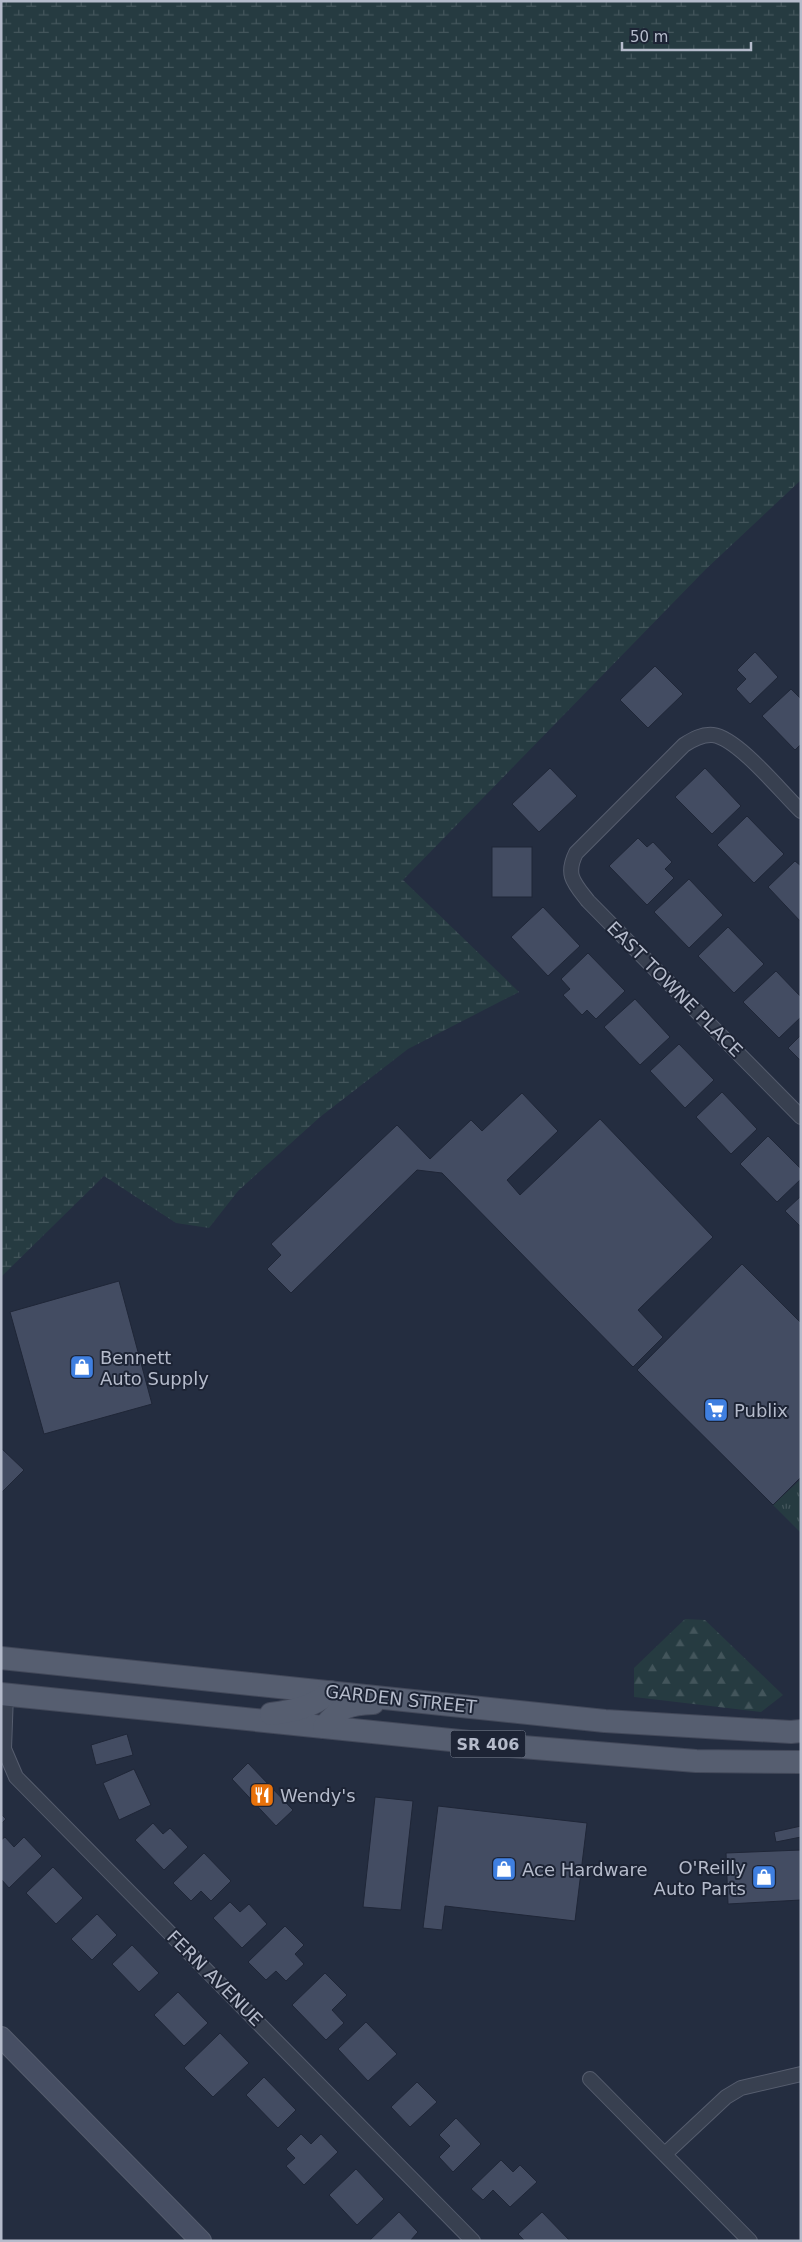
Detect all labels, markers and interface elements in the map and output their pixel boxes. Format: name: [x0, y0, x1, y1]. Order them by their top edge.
scale bar: [622, 20, 751, 52]
text: 50 m: [630, 28, 668, 46]
street label: EAST TOWNE PLACE: [603, 917, 747, 1061]
place label: Bennett Auto Supply: [100, 1347, 209, 1389]
shop icon: Bennett Auto Supply: [69, 1354, 95, 1380]
supermarket icon: Publix: [703, 1397, 729, 1423]
place label: Publix: [734, 1400, 788, 1421]
street label: GARDEN STREET: [324, 1681, 479, 1717]
road number: SR 406: [450, 1730, 526, 1758]
restaurant icon: Wendy's: [249, 1782, 275, 1808]
place label: Wendy's: [280, 1785, 356, 1806]
shop icon: Ace Hardware: [491, 1856, 517, 1882]
place label: O'Reilly Auto Parts: [654, 1857, 746, 1899]
place label: Ace Hardware: [522, 1859, 648, 1880]
shop icon: O'Reilly Auto Parts: [751, 1864, 777, 1890]
street label: FERN AVENUE: [163, 1926, 267, 2030]

